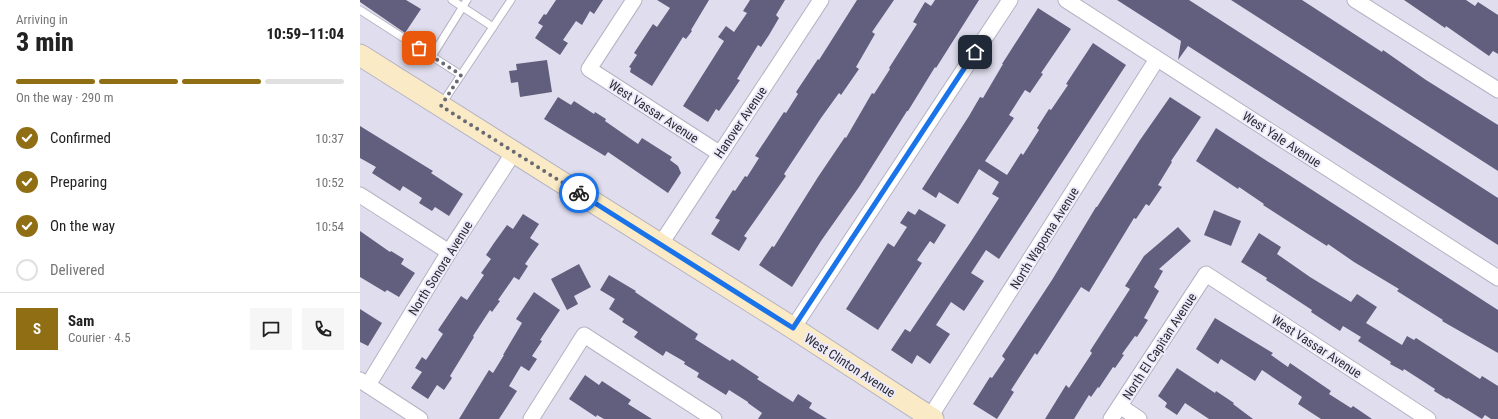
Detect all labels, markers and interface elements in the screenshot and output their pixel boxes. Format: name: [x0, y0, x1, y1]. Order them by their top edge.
text: Arriving in: [16, 12, 68, 27]
text: 10:59–11:04: [266, 25, 344, 43]
text: 3 min: [16, 27, 74, 57]
pin: [402, 31, 436, 65]
pin: [958, 35, 992, 69]
icon: bag: [408, 37, 430, 59]
icon: home: [964, 41, 986, 63]
street label: West Vassar Avenue: [606, 77, 702, 146]
street label: Hanover Avenue: [711, 84, 770, 161]
text: On the way · 290 m: [16, 90, 113, 105]
street label: West Yale Avenue: [1240, 108, 1324, 170]
icon: check: [16, 127, 38, 149]
text: Confirmed: [50, 129, 111, 147]
text: 10:37: [315, 131, 344, 146]
icon: check: [16, 171, 38, 193]
text: Preparing: [50, 173, 107, 191]
courier: [559, 173, 599, 213]
text: 10:52: [315, 175, 344, 190]
icon: bike: [568, 182, 590, 204]
street label: North Wapoma Avenue: [1007, 185, 1082, 292]
icon: check: [16, 215, 38, 237]
text: On the way: [50, 217, 115, 235]
street label: North Sonora Avenue: [405, 218, 476, 318]
text: 10:54: [315, 219, 344, 234]
text: Delivered: [50, 261, 105, 279]
street label: North El Capitan Avenue: [1119, 290, 1200, 402]
button: chat: [250, 308, 292, 350]
button: phone: [302, 308, 344, 350]
text: Sam: [68, 312, 94, 330]
street label: West Vassar Avenue: [1269, 312, 1365, 381]
text: S: [33, 320, 41, 338]
text: Courier · 4.5: [68, 330, 131, 345]
street label: West Clinton Avenue: [802, 330, 898, 400]

